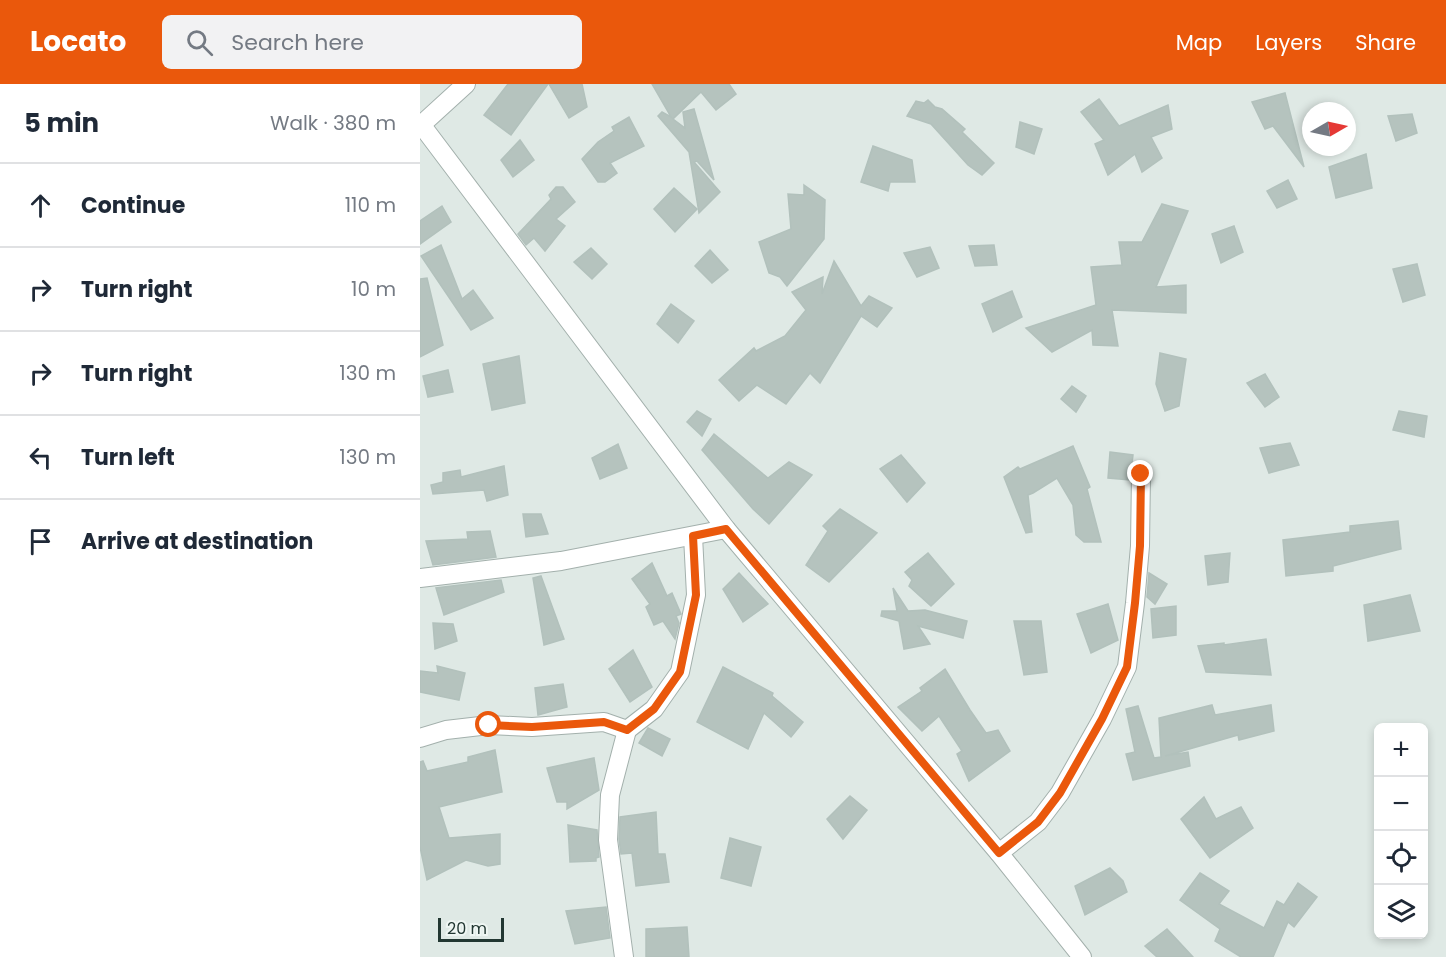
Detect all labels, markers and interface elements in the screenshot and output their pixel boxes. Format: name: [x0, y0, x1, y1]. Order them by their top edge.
search box: [162, 15, 582, 69]
text: Locato: [30, 22, 126, 61]
icon: search: [183, 26, 216, 59]
text: Search here: [231, 27, 364, 58]
text: Map: [1176, 28, 1222, 57]
text: Layers: [1255, 28, 1322, 57]
text: Share: [1355, 28, 1416, 57]
north arrow: [1302, 102, 1356, 156]
text: 5 min: [24, 105, 99, 141]
text: Walk · 380 m: [270, 109, 396, 137]
icon: ahead: [24, 189, 57, 222]
text: Continue: [81, 190, 185, 221]
text: 110 m: [345, 191, 396, 219]
icon: right: [24, 273, 57, 306]
text: Turn right: [81, 274, 192, 305]
text: 10 m: [351, 275, 396, 303]
icon: right: [24, 357, 57, 390]
text: Turn right: [81, 358, 192, 389]
text: 130 m: [339, 359, 396, 387]
icon: left: [24, 441, 57, 474]
text: Turn left: [81, 442, 175, 473]
text: 130 m: [339, 443, 396, 471]
route end: [1127, 460, 1153, 486]
icon: arrive: [24, 525, 57, 558]
text: Arrive at destination: [81, 526, 313, 557]
route start: [475, 711, 501, 737]
map controls: [1374, 723, 1428, 939]
button: +: [1374, 723, 1428, 777]
button: −: [1374, 777, 1428, 831]
button: locate: [1374, 831, 1428, 885]
button: layers: [1374, 885, 1428, 939]
scale bar: [438, 915, 504, 942]
text: 20 m: [447, 917, 487, 940]

